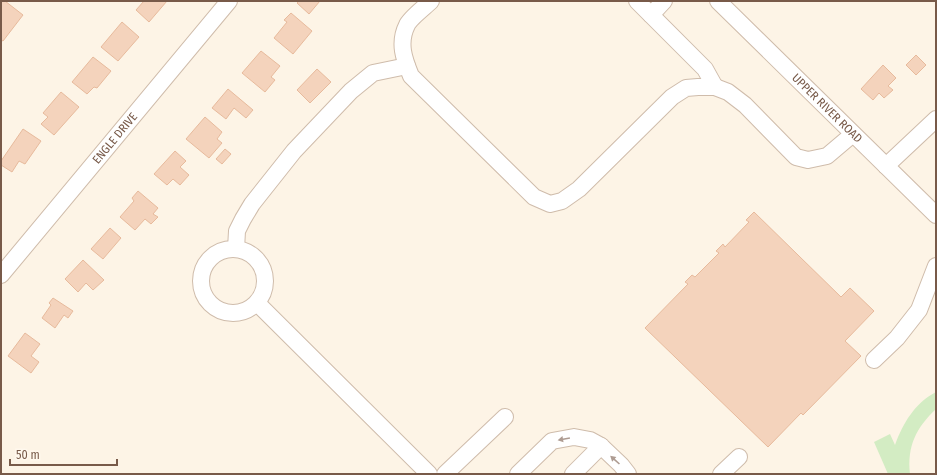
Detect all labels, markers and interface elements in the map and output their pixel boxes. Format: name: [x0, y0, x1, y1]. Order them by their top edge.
street label: UPPER RIVER ROAD: [789, 71, 865, 146]
street label: ENGLE DRIVE: [90, 110, 140, 167]
one-way arrow: [558, 436, 570, 442]
scale bar: [10, 441, 117, 467]
text: 50 m: [16, 448, 40, 462]
one-way arrow: [610, 455, 620, 464]

